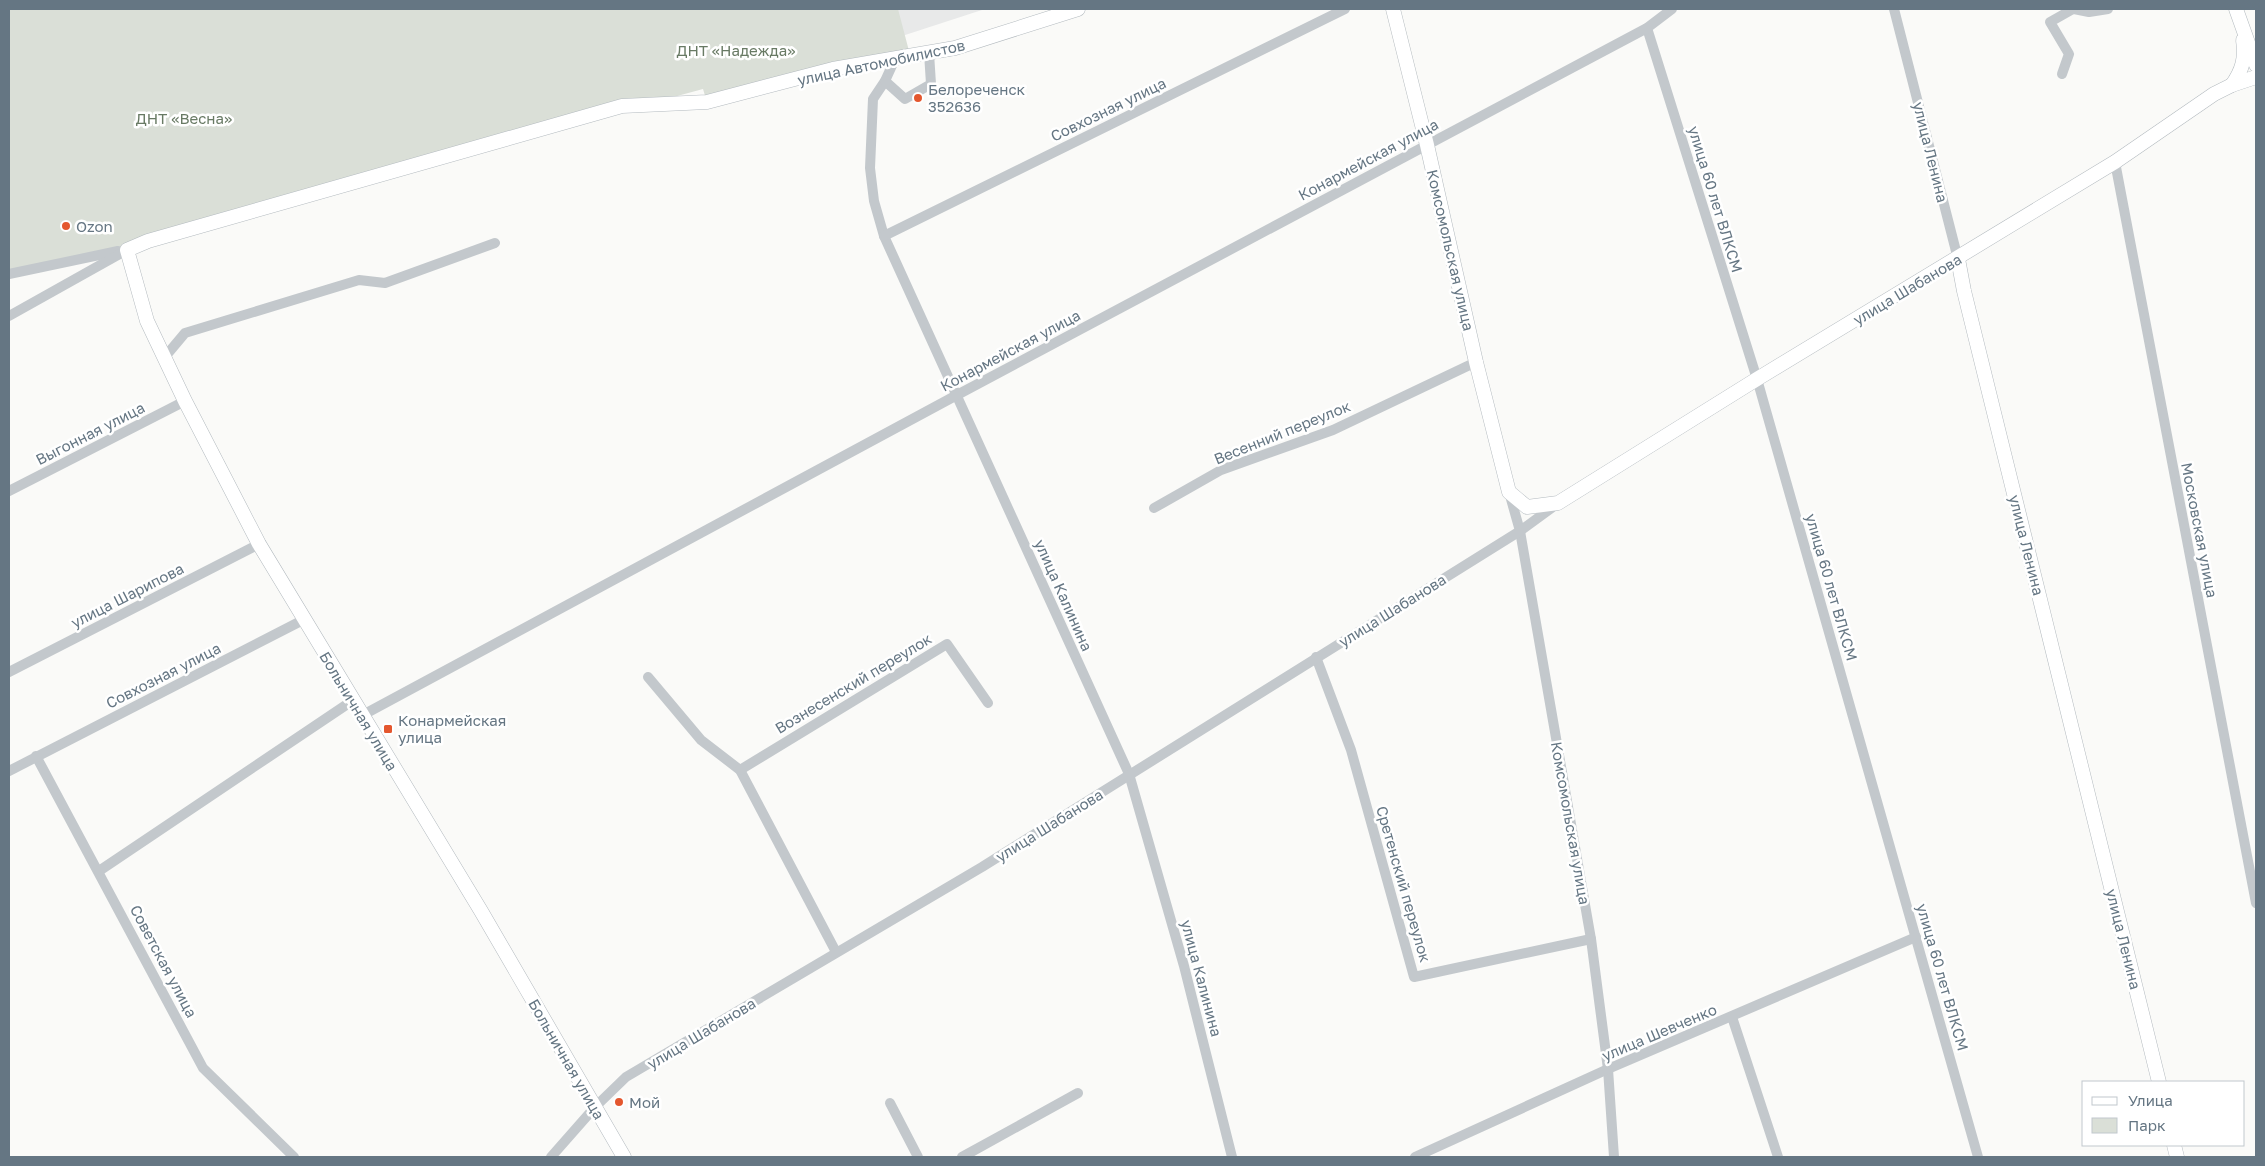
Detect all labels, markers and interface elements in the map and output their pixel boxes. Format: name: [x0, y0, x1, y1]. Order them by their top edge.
street label: улица Автомобилистов: [796, 35, 966, 89]
park label: ДНТ «Надежда»: [676, 41, 796, 59]
street label: Совхозная улица: [1047, 73, 1169, 145]
place label: Белореченск 352636: [928, 80, 1026, 115]
marker: Белореченск 352636: [912, 92, 924, 104]
street label: улица Ленина: [1910, 100, 1952, 204]
park label: ДНТ «Весна»: [136, 109, 232, 127]
street label: Конармейская улица: [1295, 114, 1441, 204]
street label: улица 60 лет ВЛКСМ: [1685, 124, 1747, 274]
street label: Комсомольская улица: [1424, 168, 1478, 332]
place label: Ozon: [76, 217, 113, 235]
marker: Ozon: [60, 220, 72, 232]
street label: улица Шабанова: [1850, 250, 1964, 328]
street label: Конармейская улица: [937, 305, 1083, 395]
street label: Весенний переулок: [1211, 396, 1353, 468]
street label: Выгонная улица: [33, 398, 147, 468]
street label: Московская улица: [2178, 461, 2222, 599]
street label: улица Ленина: [2006, 493, 2048, 597]
street label: улица 60 лет ВЛКСМ: [1802, 511, 1862, 663]
street label: улица Калинина: [1031, 536, 1097, 654]
street label: улица Шарипова: [68, 559, 186, 631]
street label: улица Шабанова: [1335, 570, 1449, 650]
street label: Вознесенский переулок: [771, 629, 935, 737]
street label: Совхозная улица: [103, 638, 223, 712]
street label: Больничная улица: [316, 648, 402, 774]
place label: Конармейская улица: [398, 711, 506, 746]
marker: Конармейская улица: [382, 723, 394, 735]
street label: Комсомольская улица: [1548, 740, 1594, 906]
street label: улица Шабанова: [992, 785, 1106, 865]
street label: Сретенский переулок: [1373, 804, 1435, 965]
street label: улица Ленина: [2103, 887, 2145, 991]
street label: улица 60 лет ВЛКСМ: [1913, 901, 1973, 1053]
street label: Советская улица: [127, 902, 201, 1020]
street label: улица Калинина: [1178, 918, 1226, 1038]
street label: улица Шабанова: [644, 994, 758, 1072]
street label: Больничная улица: [525, 996, 609, 1122]
street label: улица Шевченко: [1599, 1000, 1719, 1064]
legend: [2082, 1081, 2245, 1146]
text: Улица: [2128, 1091, 2173, 1109]
place label: Мой: [629, 1093, 660, 1111]
marker: Мой: [613, 1096, 625, 1108]
text: Парк: [2128, 1116, 2166, 1134]

